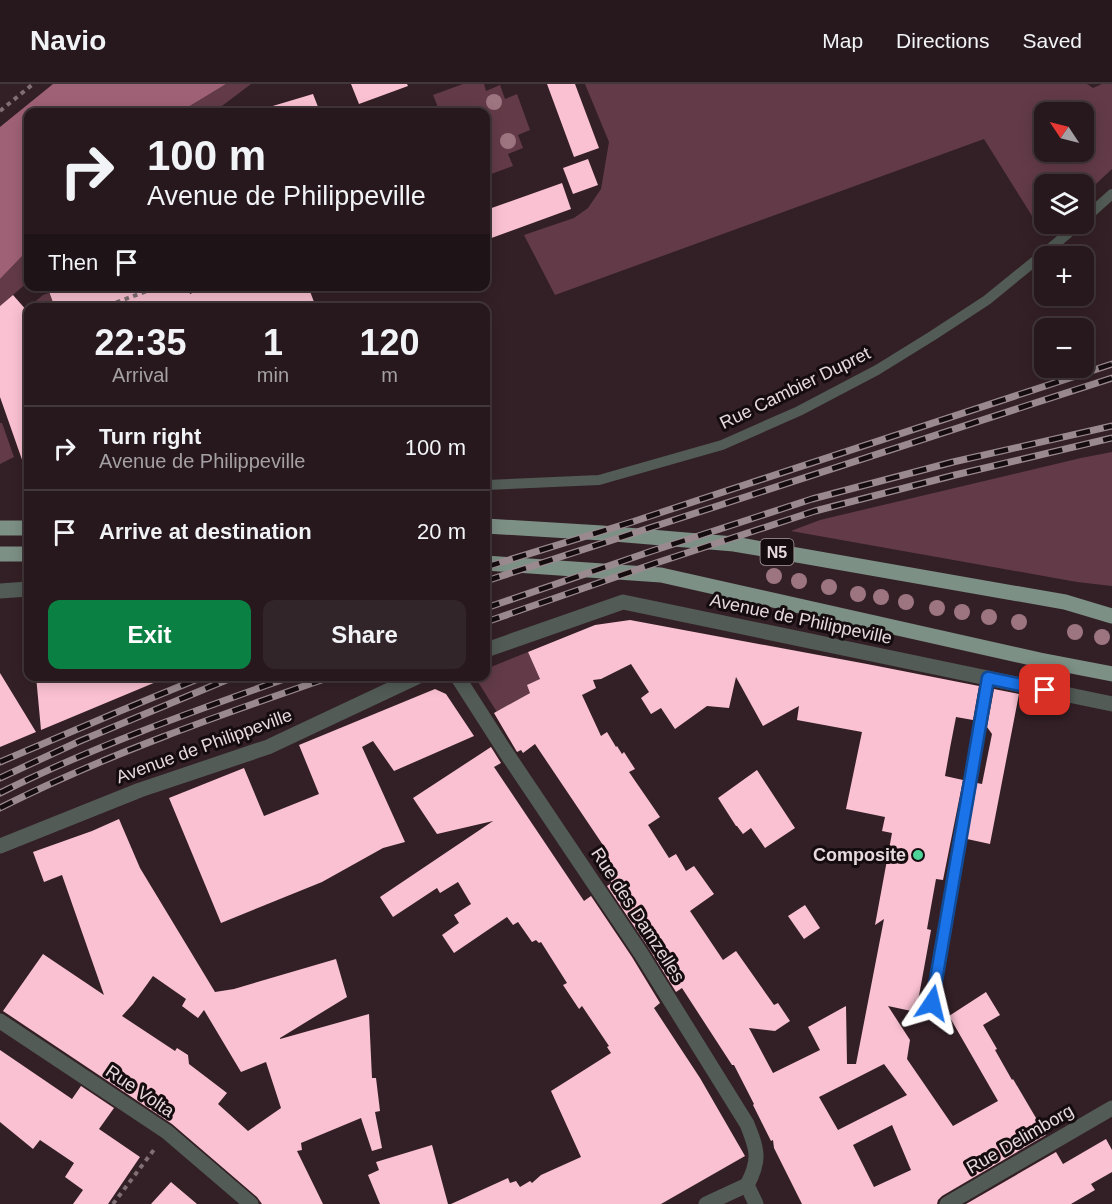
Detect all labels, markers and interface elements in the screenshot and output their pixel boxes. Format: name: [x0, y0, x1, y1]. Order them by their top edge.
text: Navio: [30, 25, 106, 56]
text: Map: [822, 29, 863, 52]
text: Directions: [896, 29, 989, 52]
text: Saved: [1022, 29, 1082, 52]
north arrow: [1034, 102, 1094, 162]
map controls: [1034, 102, 1094, 378]
icon: right: [48, 132, 126, 210]
text: 100 m: [147, 132, 266, 179]
button: layers: [1034, 174, 1094, 234]
text: Avenue de Philippeville: [147, 181, 426, 211]
icon: arrive: [110, 246, 143, 279]
button: +: [1034, 246, 1094, 306]
text: Then: [48, 250, 98, 275]
button: −: [1034, 318, 1094, 378]
text: 22:35: [94, 322, 186, 363]
text: 1: [263, 322, 283, 363]
text: 120: [359, 322, 420, 363]
street label: Rue Cambier Dupret: [716, 343, 874, 433]
text: Arrival: [112, 364, 169, 386]
text: min: [257, 364, 289, 386]
text: m: [381, 364, 398, 386]
text: Turn right: [99, 424, 201, 449]
icon: right: [48, 432, 81, 465]
text: 100 m: [405, 435, 466, 460]
text: Avenue de Philippeville: [99, 450, 305, 472]
icon: arrive: [48, 516, 81, 549]
text: Arrive at destination: [99, 519, 312, 544]
text: 20 m: [417, 519, 466, 544]
road number: N5: [760, 539, 794, 565]
street label: Avenue de Philippeville: [708, 590, 894, 648]
button: Exit: [48, 600, 251, 669]
button: Share: [263, 600, 466, 669]
pin: [1019, 664, 1070, 715]
icon: arrive: [1028, 673, 1061, 706]
street label: Avenue de Philippeville: [113, 705, 295, 787]
street label: Rue des Damzelles: [587, 844, 689, 986]
place label: Composite: [813, 845, 906, 865]
marker: Composite: [911, 848, 925, 862]
position arrow: [900, 971, 964, 1035]
street label: Rue Volta: [102, 1061, 179, 1122]
street label: Rue Delimborg: [963, 1100, 1077, 1178]

